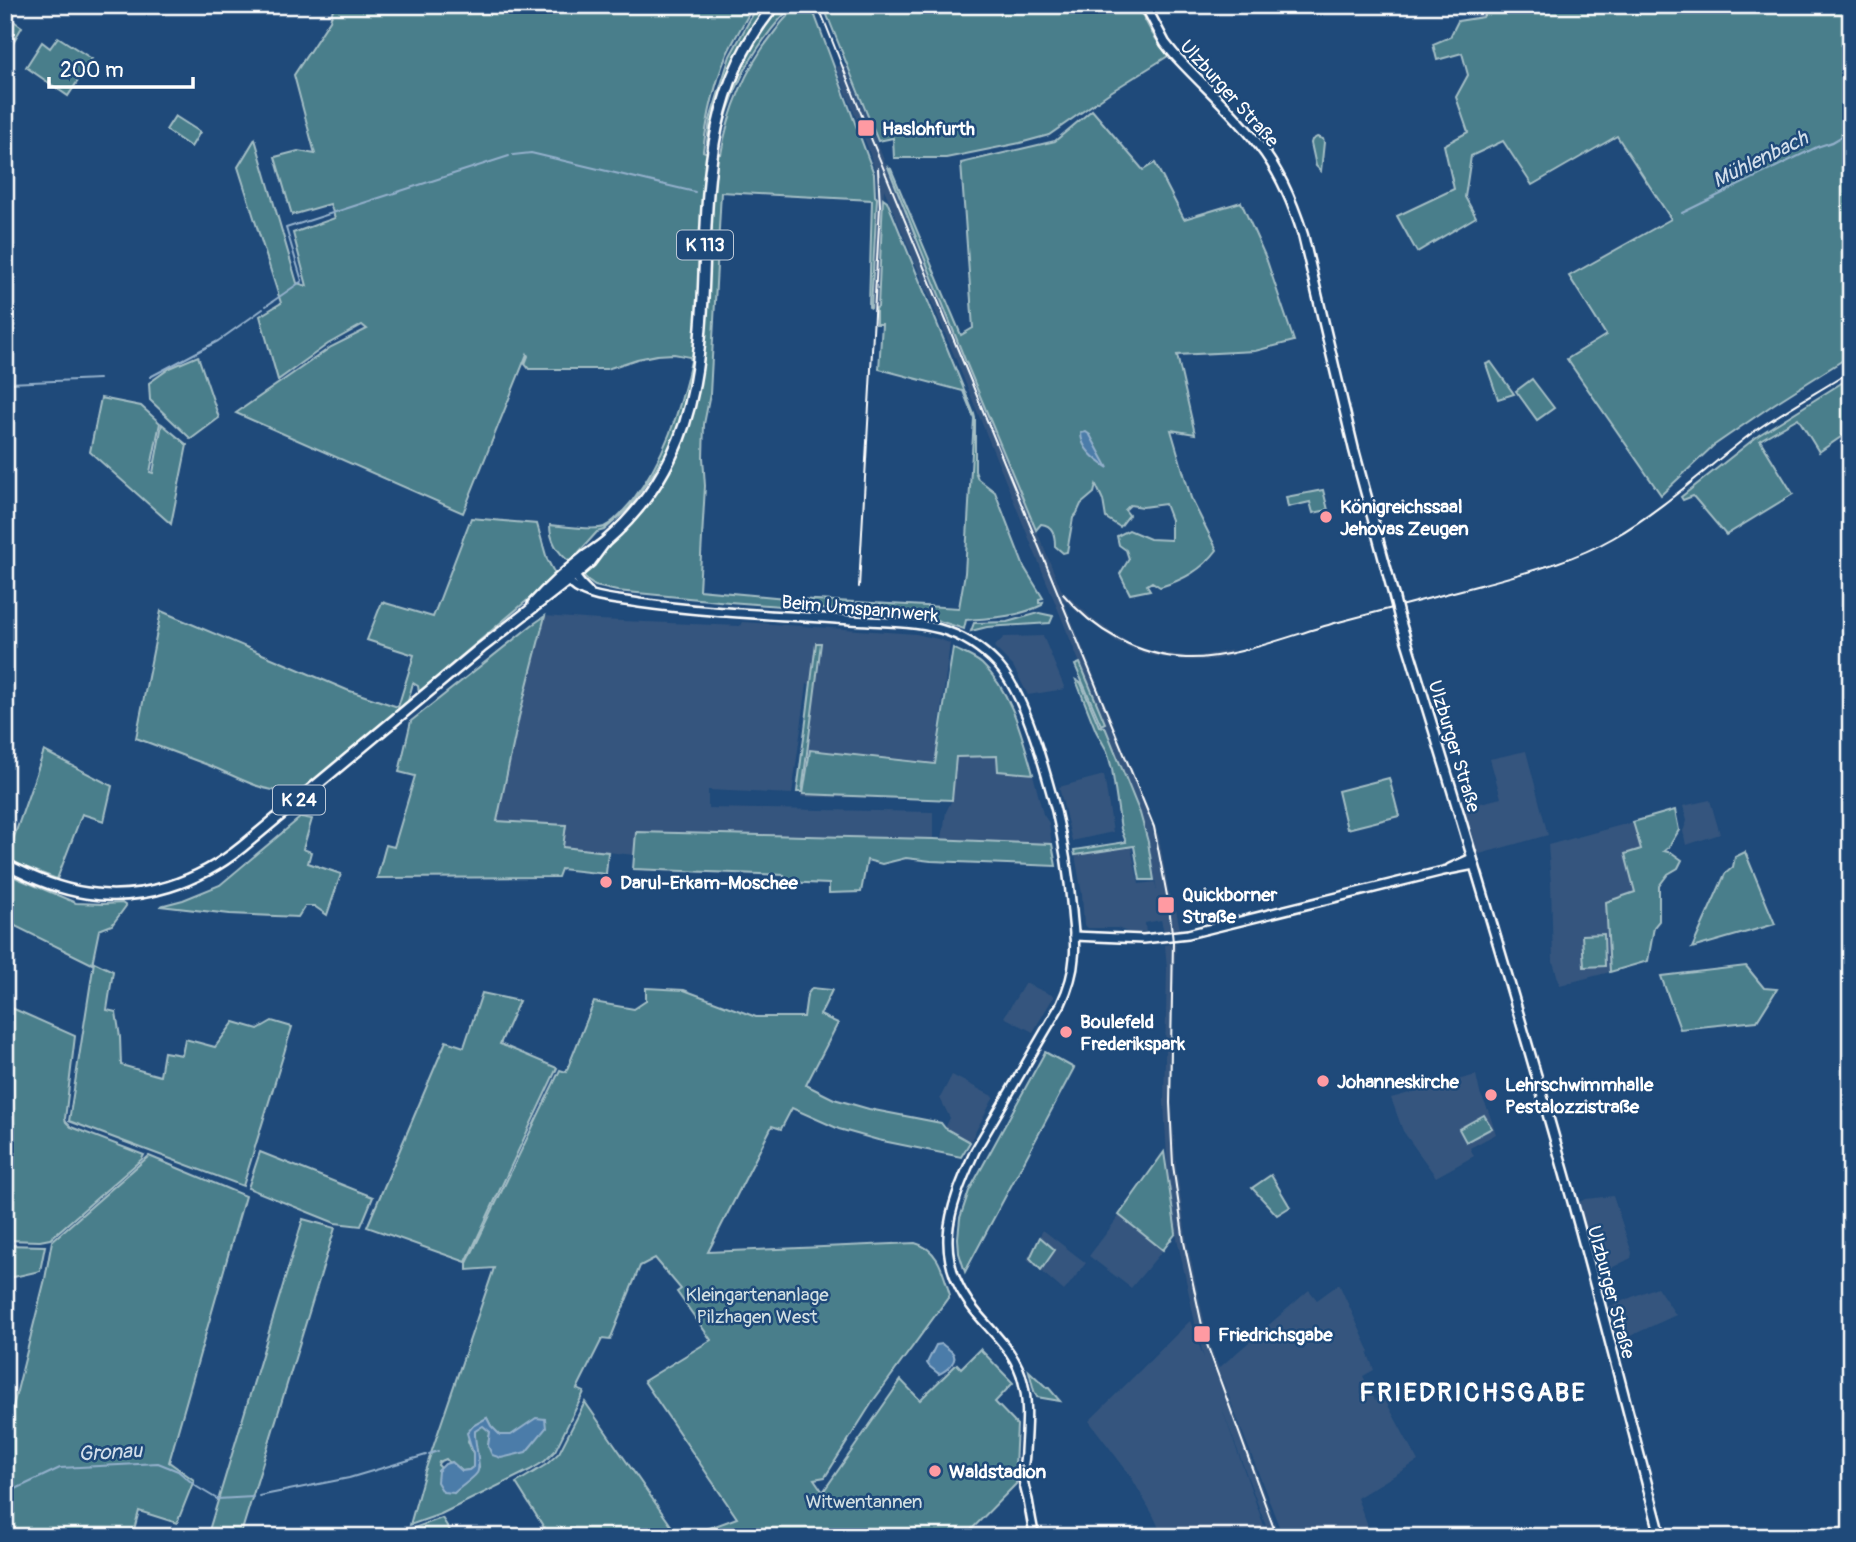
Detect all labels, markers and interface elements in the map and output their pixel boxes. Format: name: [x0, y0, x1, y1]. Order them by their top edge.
street label: Ulzburger Straße: [1175, 35, 1284, 153]
scale bar: [49, 46, 192, 90]
text: 200 m: [60, 57, 124, 84]
place label: Haslohfurth: [882, 117, 975, 141]
marker: Haslohfurth: [856, 118, 876, 138]
water label: Mühlenbach: [1708, 124, 1814, 194]
road number: K 113: [677, 230, 733, 260]
place label: Königreichssaal Jehovas Zeugen: [1340, 495, 1469, 541]
marker: Königreichssaal Jehovas Zeugen: [1318, 509, 1334, 525]
street label: Beim Umspannwerk: [780, 590, 939, 628]
street label: Ulzburger Straße: [1423, 677, 1486, 816]
road number: K 24: [273, 786, 325, 814]
place label: Darul-Erkam-Moschee: [620, 871, 798, 895]
marker: Darul-Erkam-Moschee: [598, 874, 614, 890]
place label: Quickborner Straße: [1182, 883, 1278, 929]
marker: Quickborner Straße: [1156, 895, 1176, 915]
place label: Boulefeld Frederikspark: [1080, 1010, 1186, 1056]
marker: Boulefeld Frederikspark: [1058, 1024, 1074, 1040]
place label: Johanneskirche: [1337, 1070, 1459, 1094]
marker: Johanneskirche: [1315, 1073, 1331, 1089]
place label: Lehrschwimmhalle Pestalozzistraße: [1505, 1073, 1654, 1119]
marker: Lehrschwimmhalle Pestalozzistraße: [1483, 1087, 1499, 1103]
street label: Ulzburger Straße: [1582, 1223, 1640, 1362]
park label: Kleingartenanlage Pilzhagen West: [685, 1283, 829, 1329]
place label: Friedrichsgabe: [1218, 1323, 1333, 1347]
marker: Friedrichsgabe: [1192, 1324, 1212, 1344]
district label: FRIEDRICHSGABE: [1359, 1377, 1587, 1409]
water label: Gronau: [77, 1437, 144, 1468]
place label: Waldstadion: [949, 1460, 1047, 1484]
marker: Waldstadion: [927, 1463, 943, 1479]
park label: Witwentannen: [806, 1490, 922, 1514]

